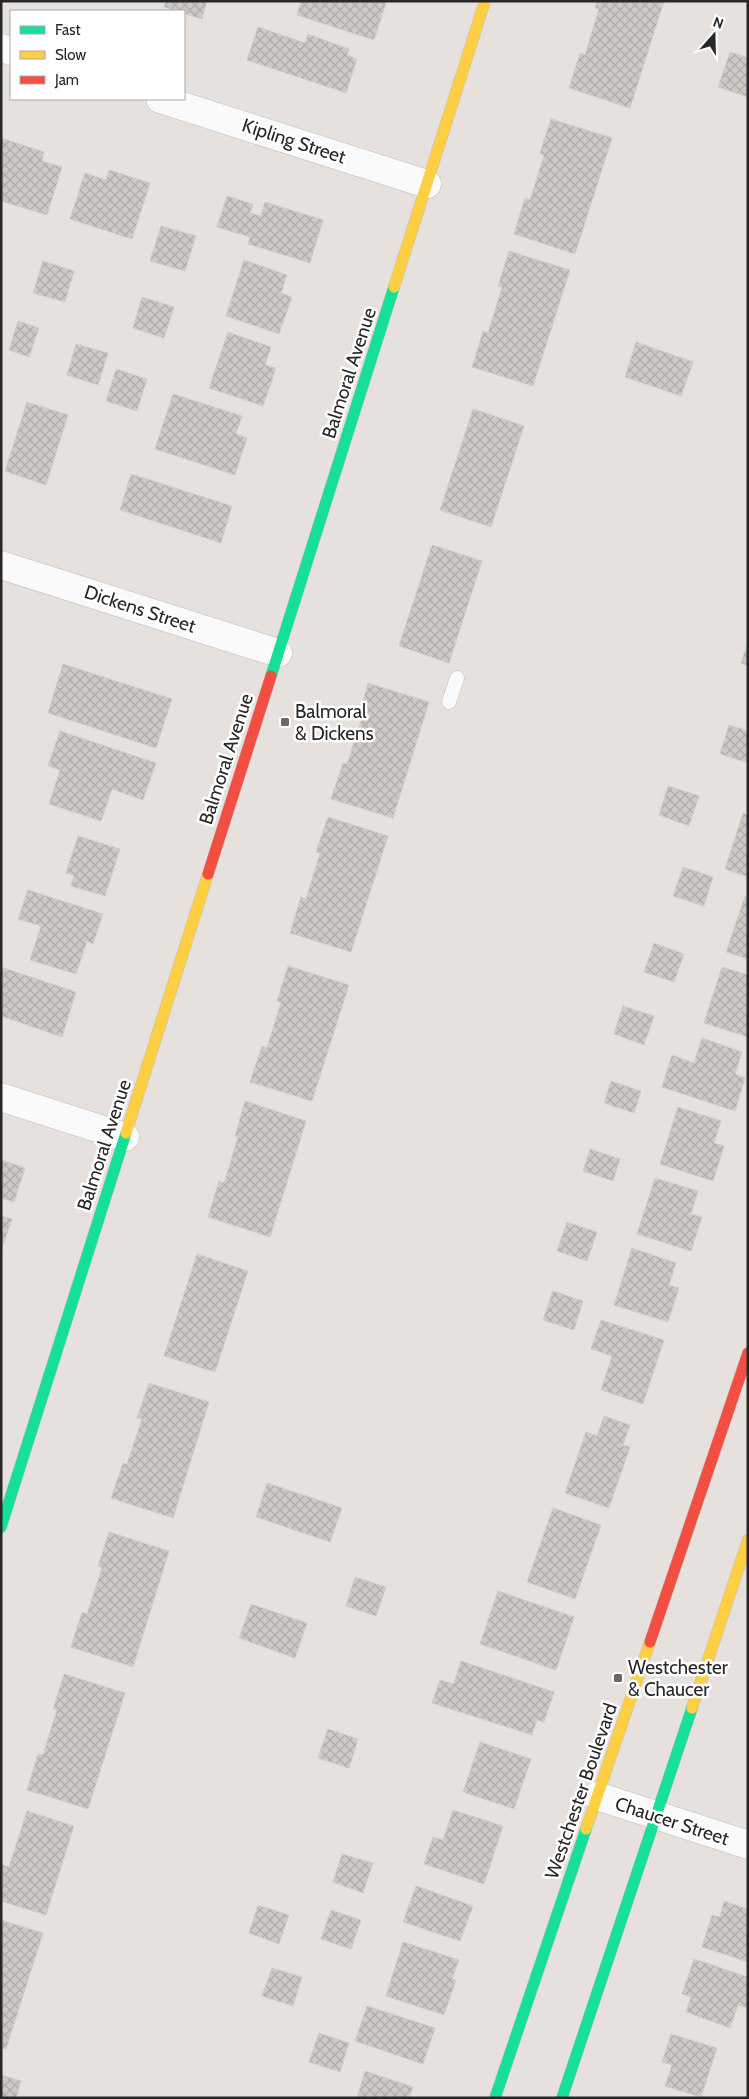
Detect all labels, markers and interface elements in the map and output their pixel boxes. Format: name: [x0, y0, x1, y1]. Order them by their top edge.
legend: [10, 10, 185, 100]
north arrow: [689, 10, 739, 60]
text: N: [711, 13, 726, 33]
text: Fast: [55, 21, 80, 39]
text: Slow: [55, 46, 86, 64]
text: Jam: [54, 71, 79, 89]
street label: Kipling Street: [239, 113, 349, 169]
street label: Balmoral Avenue: [317, 304, 381, 441]
street label: Dickens Street: [81, 580, 199, 638]
street label: Balmoral Avenue: [194, 690, 258, 827]
place label: Balmoral & Dickens: [295, 700, 374, 745]
marker: Balmoral & Dickens: [279, 716, 291, 728]
street label: Balmoral Avenue: [72, 1076, 136, 1213]
place label: Westchester & Chaucer: [628, 1656, 728, 1701]
marker: Westchester & Chaucer: [612, 1672, 624, 1684]
street label: Westchester Boulevard: [540, 1700, 622, 1882]
street label: Chaucer Street: [612, 1792, 732, 1850]

